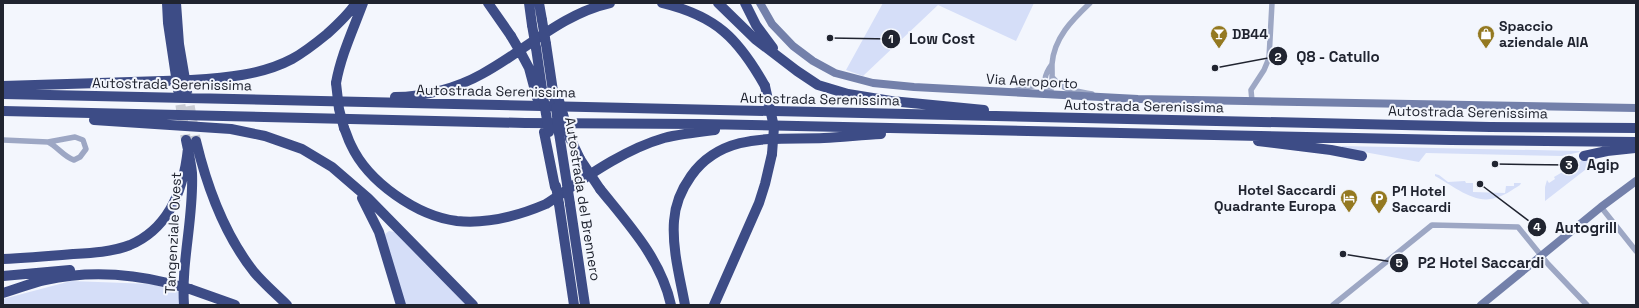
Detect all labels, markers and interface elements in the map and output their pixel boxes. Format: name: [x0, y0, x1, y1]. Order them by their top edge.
place label: Spaccio aziendale AIA: [1499, 17, 1589, 51]
bar icon: DB44: [1209, 24, 1229, 49]
shop icon: Spaccio aziendale AIA: [1476, 24, 1496, 49]
place label: DB44: [1232, 25, 1268, 43]
callout: Low Cost: [881, 26, 984, 53]
text: Low Cost: [909, 29, 975, 48]
text: 1: [888, 31, 894, 47]
callout: Q8 - Catullo: [1268, 43, 1388, 70]
text: Q8 - Catullo: [1296, 47, 1380, 66]
text: 2: [1274, 49, 1282, 65]
street label: Via Aeroporto: [986, 70, 1078, 92]
street label: Autostrada Serenissima: [92, 74, 252, 94]
street label: Autostrada Serenissima: [416, 81, 576, 101]
street label: Autostrada Serenissima: [740, 89, 900, 109]
street label: Autostrada Serenissima: [1064, 96, 1224, 116]
street label: Autostrada Serenissima: [1388, 102, 1548, 122]
street label: Autostrada del Brennero: [561, 116, 605, 282]
callout: Agip: [1559, 151, 1627, 178]
text: Agip: [1587, 155, 1619, 174]
text: 3: [1565, 157, 1573, 173]
street label: Tangenziale Ovest: [161, 172, 185, 294]
place label: Hotel Saccardi Quadrante Europa: [1214, 181, 1336, 215]
place label: P1 Hotel Saccardi: [1392, 182, 1451, 216]
hotel icon: Hotel Saccardi Quadrante Europa: [1339, 188, 1359, 213]
parking icon: P1 Hotel Saccardi: [1369, 189, 1389, 214]
callout: Autogrill: [1527, 214, 1625, 241]
text: Autogrill: [1555, 218, 1617, 237]
text: 4: [1533, 219, 1541, 235]
callout: P2 Hotel Saccardi: [1389, 249, 1552, 276]
text: P2 Hotel Saccardi: [1418, 253, 1544, 272]
text: 5: [1395, 255, 1403, 271]

